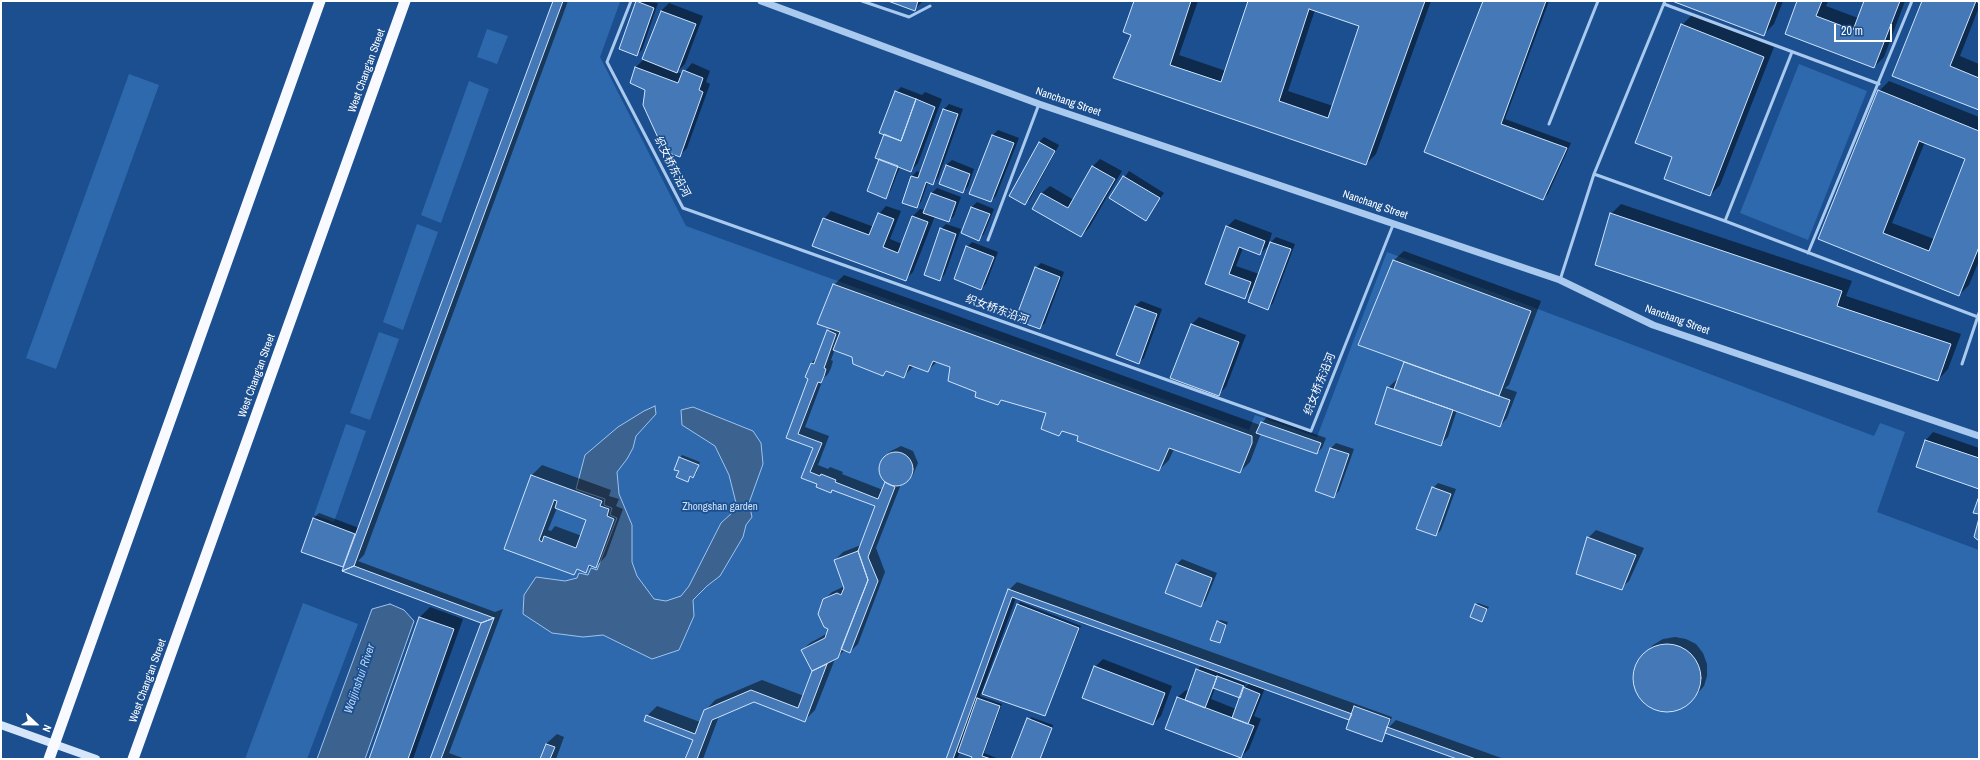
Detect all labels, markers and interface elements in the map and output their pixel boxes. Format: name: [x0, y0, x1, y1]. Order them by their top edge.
scale bar: [1836, 16, 1894, 42]
text: 20 m: [1841, 23, 1863, 39]
street label: West Chang'an Street: [346, 27, 388, 115]
street label: Nanchang Street: [1034, 85, 1102, 119]
street label: 织女桥东沿河: [651, 135, 693, 199]
street label: Nanchang Street: [1341, 188, 1409, 222]
street label: 织女桥东沿河: [964, 293, 1030, 327]
street label: Nanchang Street: [1643, 302, 1711, 338]
street label: West Chang'an Street: [236, 332, 278, 420]
street label: 织女桥东沿河: [1302, 351, 1338, 417]
park label: Zhongshan garden: [682, 500, 758, 514]
street label: West Chang'an Street: [127, 637, 169, 725]
water label: Waijinshui River: [341, 642, 379, 716]
north arrow: [16, 704, 56, 744]
text: N: [39, 723, 55, 734]

